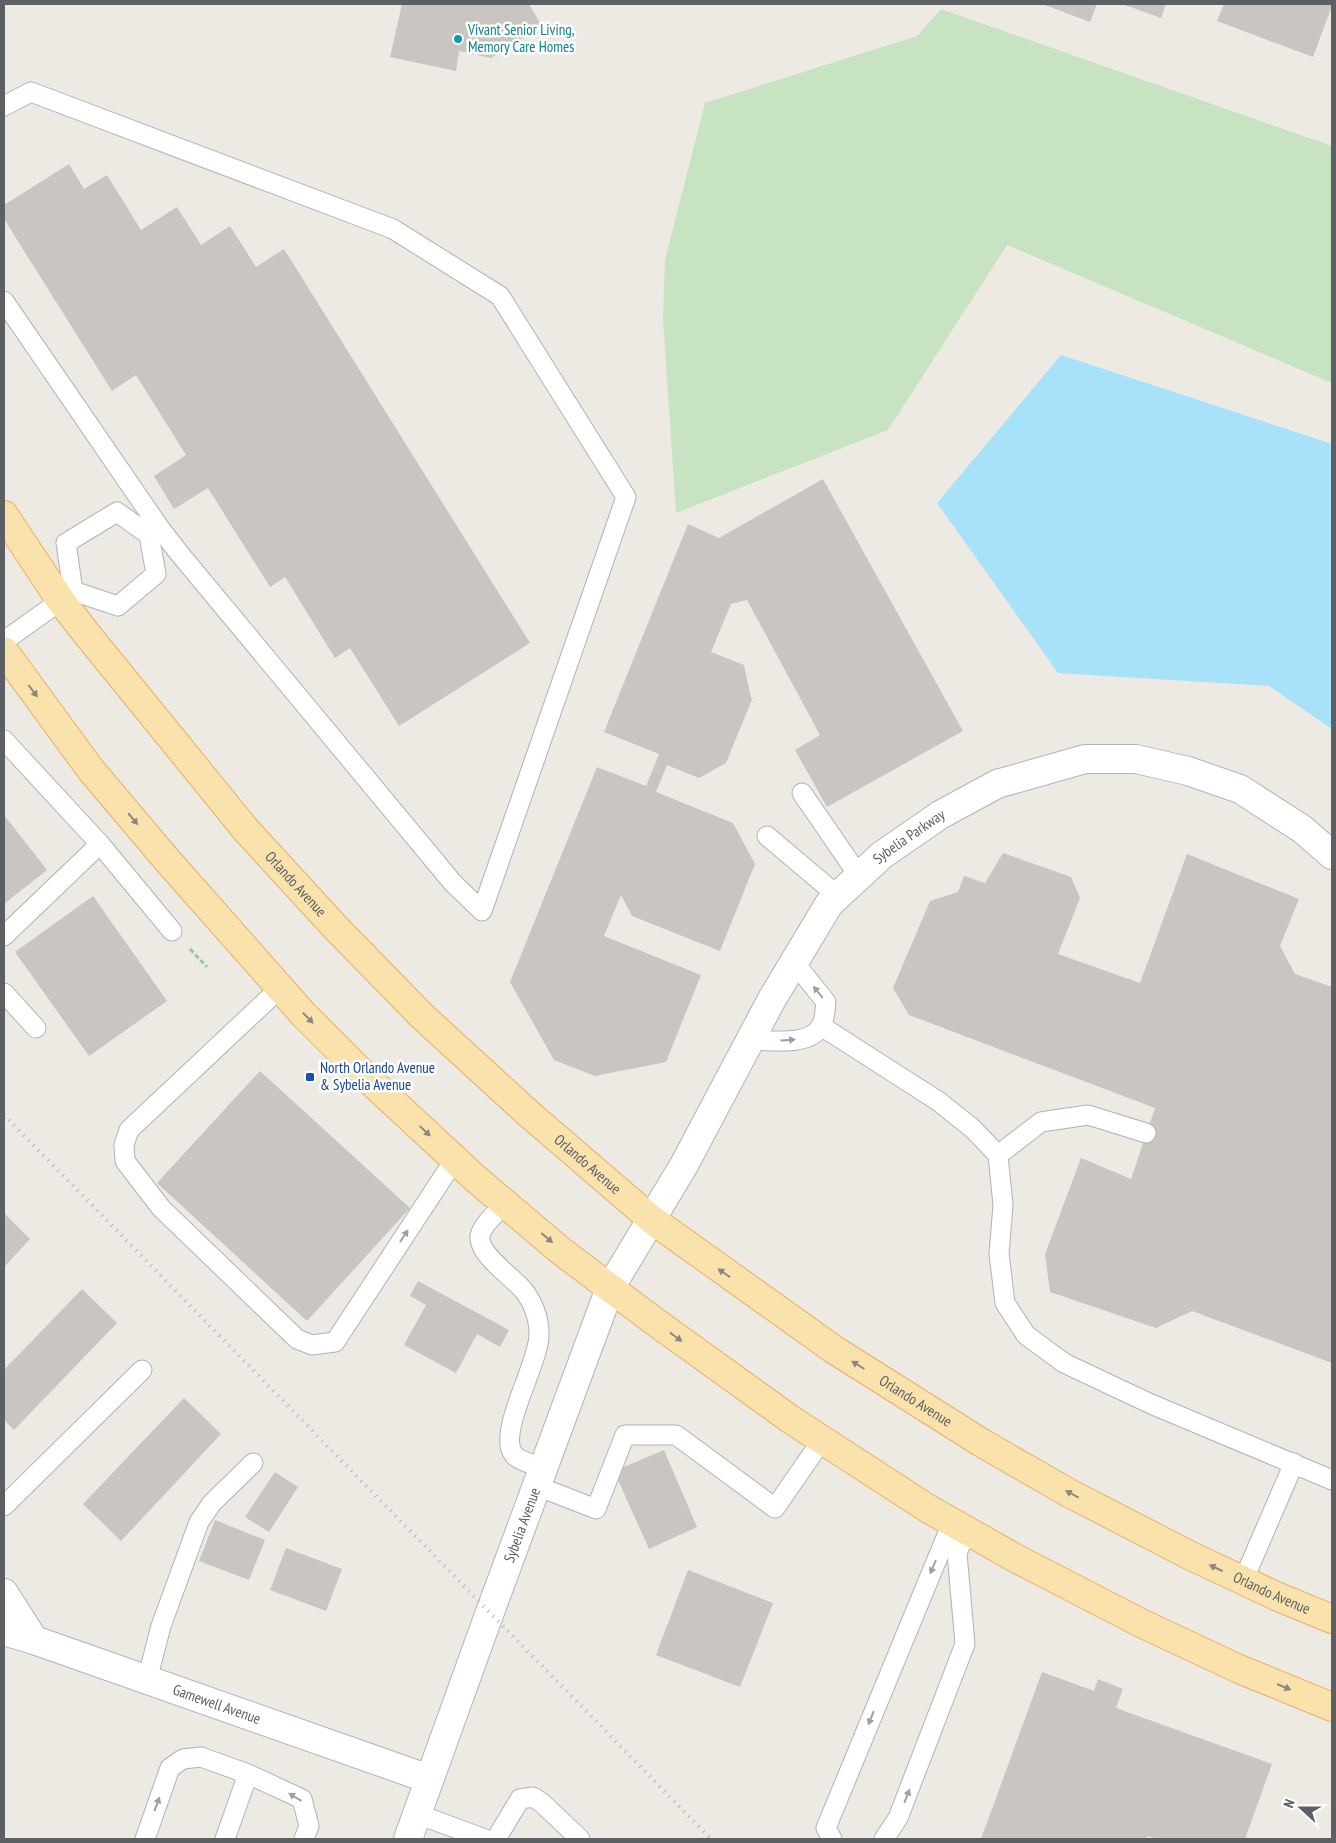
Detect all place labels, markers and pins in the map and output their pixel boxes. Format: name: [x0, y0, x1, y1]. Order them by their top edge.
place label: Vivant Senior Living, Memory Care Homes: [467, 20, 575, 56]
marker: Vivant Senior Living, Memory Care Homes: [452, 33, 464, 45]
place label: North Orlando Avenue & Sybelia Avenue: [320, 1058, 435, 1094]
marker: North Orlando Avenue & Sybelia Avenue: [304, 1071, 316, 1083]

